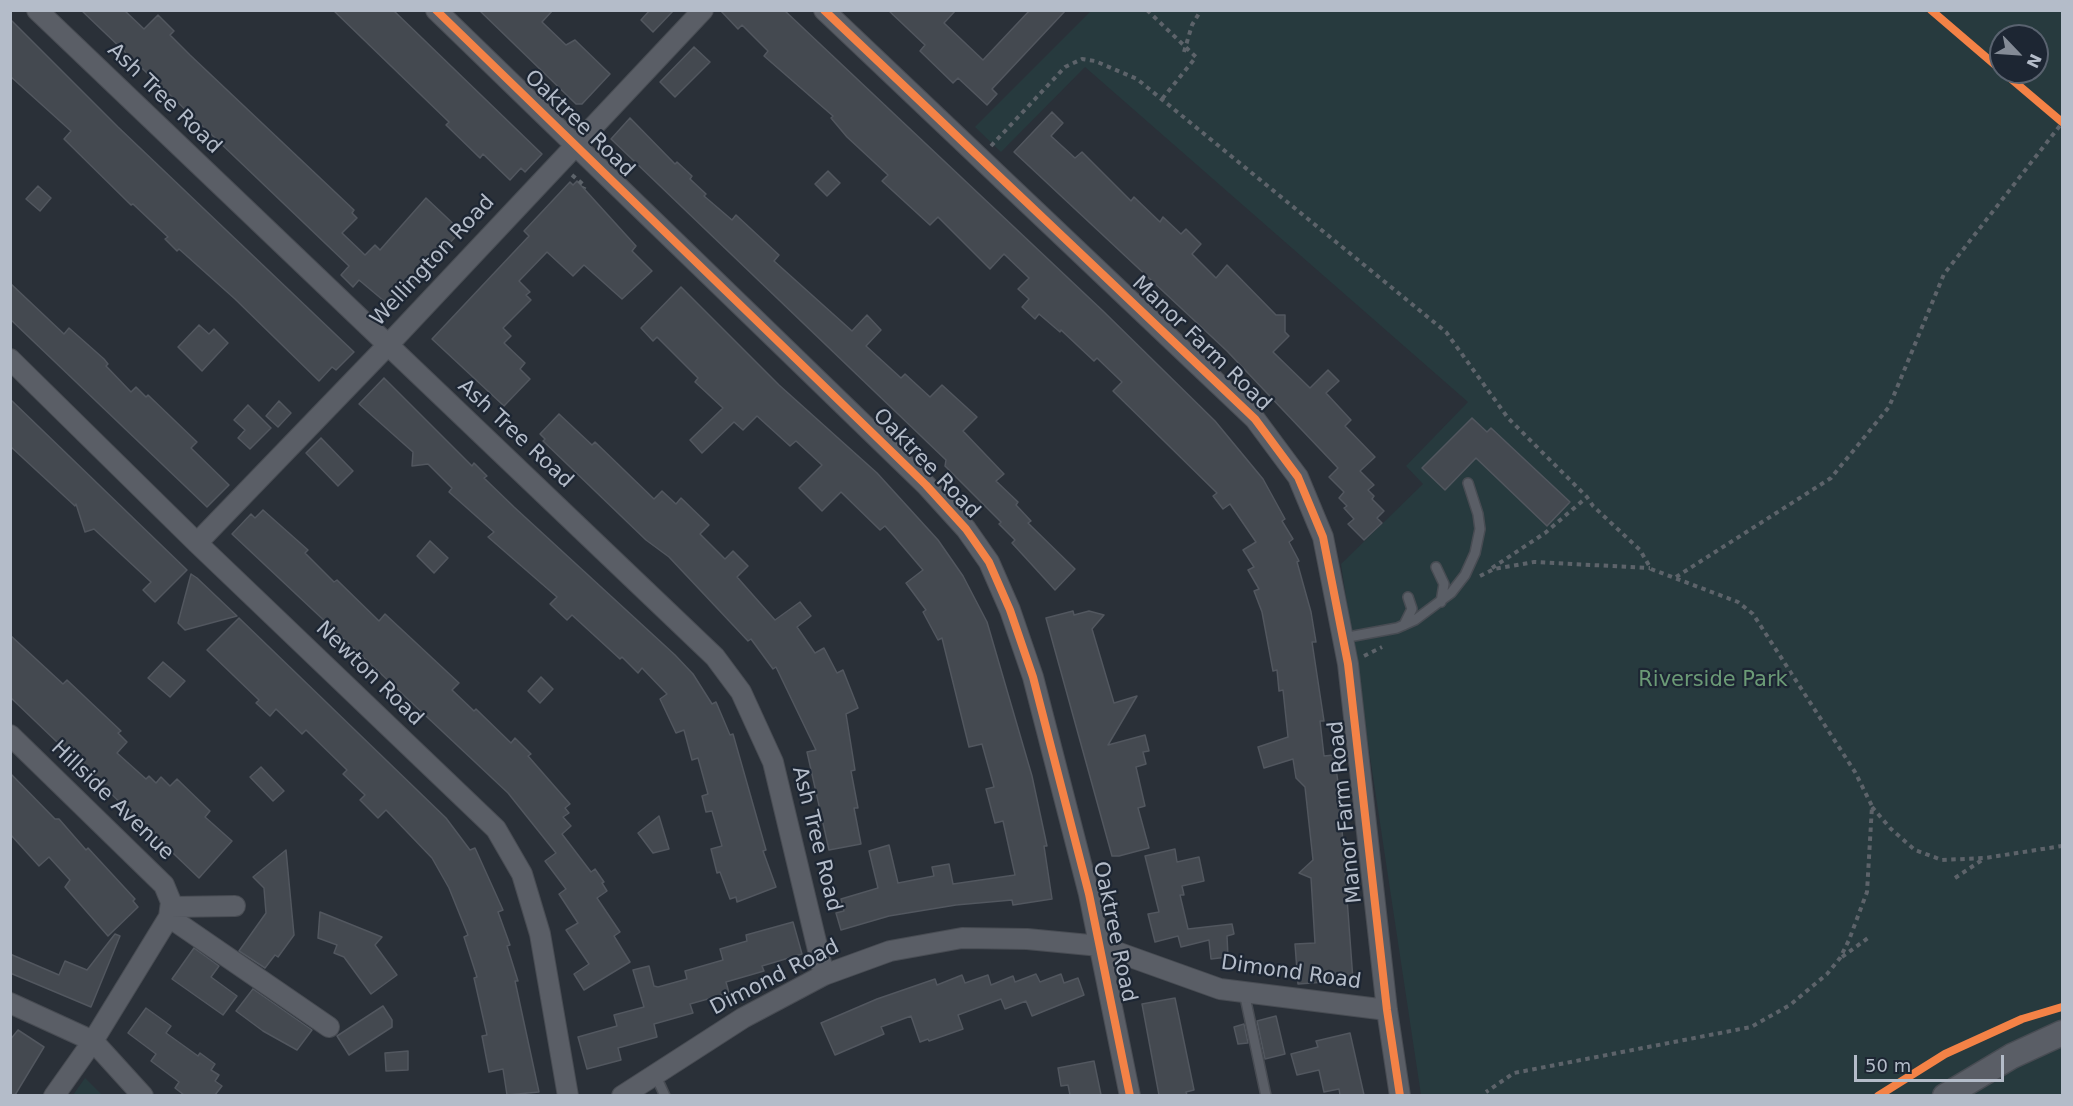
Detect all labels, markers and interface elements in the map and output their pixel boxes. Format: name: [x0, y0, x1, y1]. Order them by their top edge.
north arrow: [1989, 24, 2049, 84]
street label: Ash Tree Road: [102, 38, 226, 160]
text: N: [2023, 51, 2045, 71]
street label: Oaktree Road: [519, 65, 639, 183]
street label: Wellington Road: [366, 190, 500, 332]
street label: Manor Farm Road: [1126, 271, 1276, 417]
street label: Ash Tree Road: [452, 374, 578, 494]
street label: Oaktree Road: [867, 404, 985, 524]
street label: Newton Road: [310, 616, 428, 732]
park label: Riverside Park: [1638, 668, 1788, 694]
street label: Manor Farm Road: [1324, 719, 1368, 905]
street label: Hillside Avenue: [45, 736, 179, 866]
street label: Ash Tree Road: [786, 764, 846, 914]
street label: Oaktree Road: [1087, 859, 1141, 1005]
street label: Dimond Road: [706, 935, 844, 1021]
street label: Dimond Road: [1219, 951, 1363, 995]
scale bar: [1857, 1043, 2007, 1081]
text: 50 m: [1865, 1055, 1911, 1076]

